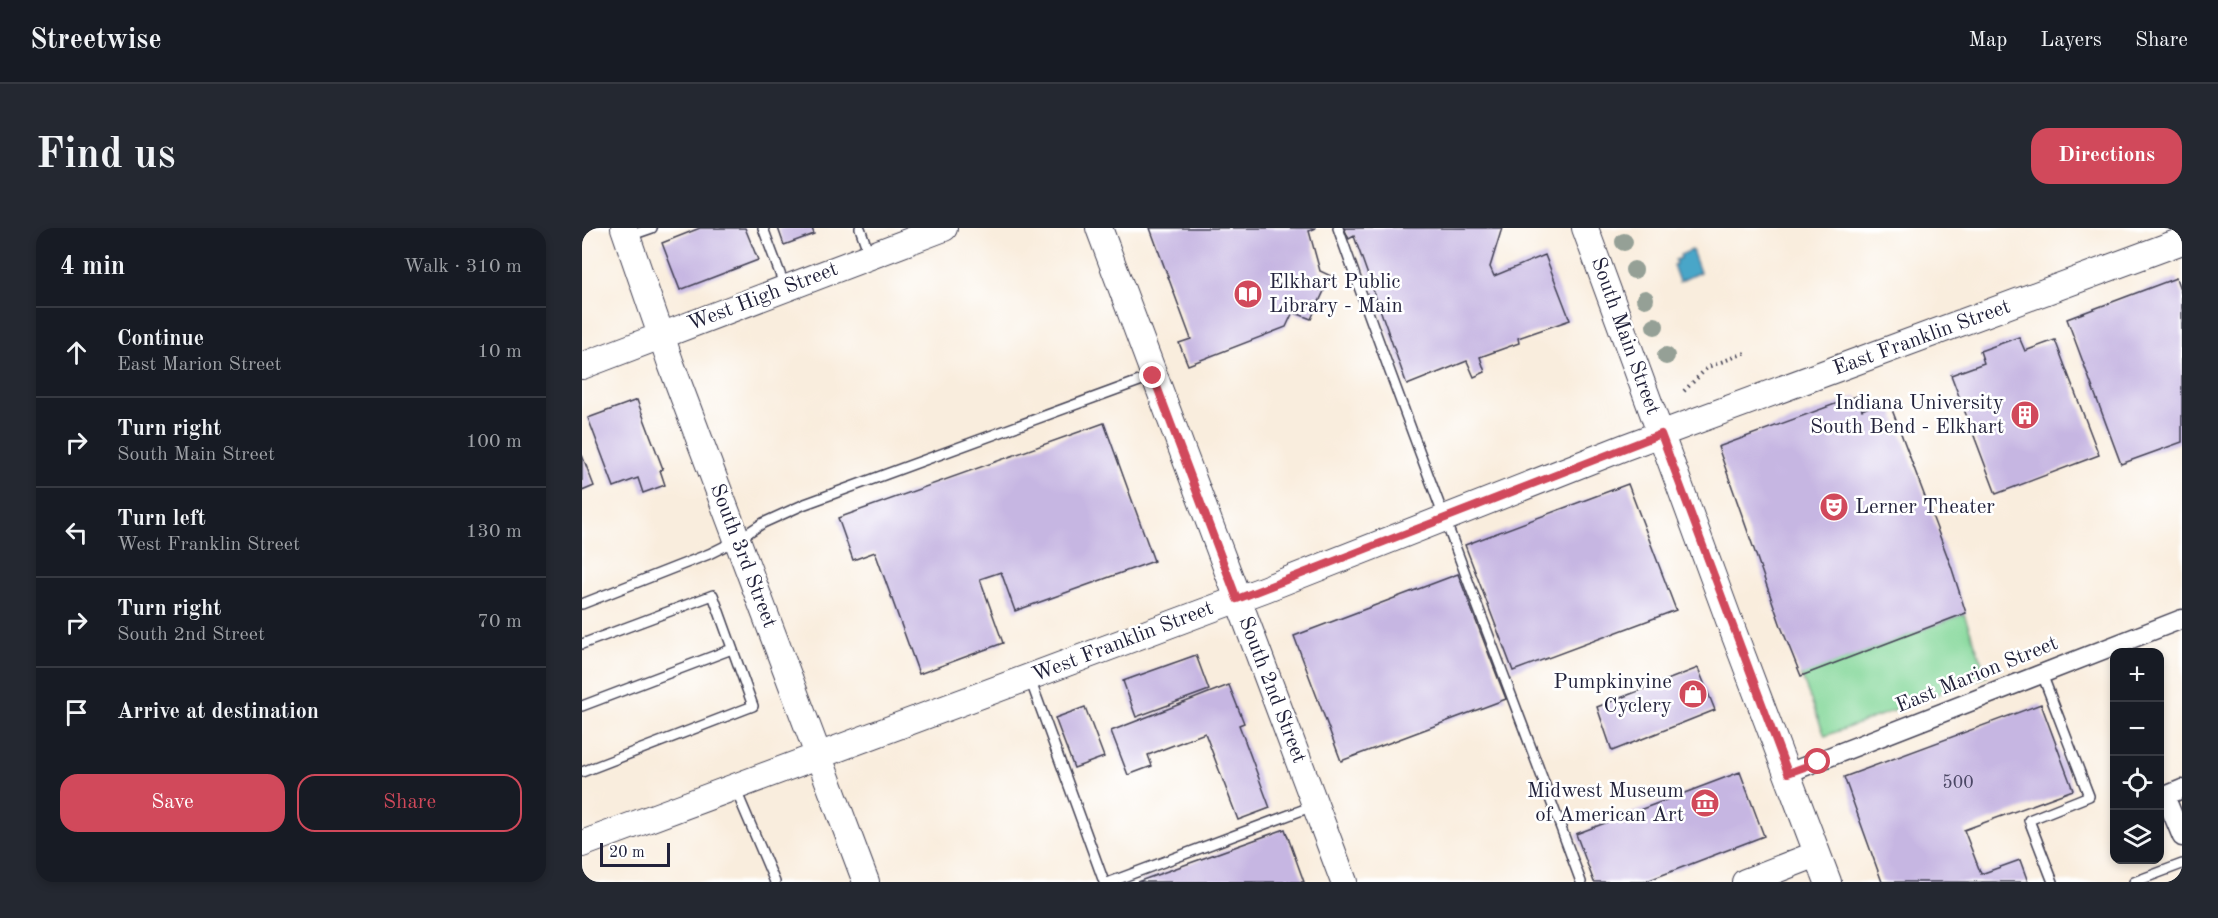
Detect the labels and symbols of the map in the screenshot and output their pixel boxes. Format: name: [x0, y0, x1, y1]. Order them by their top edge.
street label: South Main Street: [1587, 254, 1663, 418]
street label: West High Street: [685, 259, 841, 335]
place label: Elkhart Public Library - Main: [1269, 272, 1403, 317]
library icon: Elkhart Public Library - Main: [1232, 278, 1264, 310]
street label: East Franklin Street: [1831, 296, 2013, 380]
route end: [1139, 362, 1165, 388]
place label: Indiana University South Bend - Elkhart: [1810, 393, 2004, 438]
building icon: Indiana University South Bend - Elkhart: [2009, 399, 2041, 431]
street label: South 3rd Street: [706, 481, 780, 631]
theatre icon: Lerner Theater: [1818, 491, 1850, 523]
place label: Lerner Theater: [1855, 497, 1995, 518]
street label: West Franklin Street: [1030, 598, 1216, 686]
street label: South 2nd Street: [1234, 614, 1310, 766]
street label: East Marion Street: [1893, 633, 2061, 717]
place label: Pumpkinvine Cyclery: [1553, 672, 1672, 717]
shop icon: Pumpkinvine Cyclery: [1677, 678, 1709, 710]
route start: [1804, 748, 1830, 774]
house number: 500: [1942, 774, 1974, 792]
place label: Midwest Museum of American Art: [1527, 781, 1684, 826]
museum icon: Midwest Museum of American Art: [1689, 787, 1721, 819]
scale bar: [600, 840, 670, 868]

